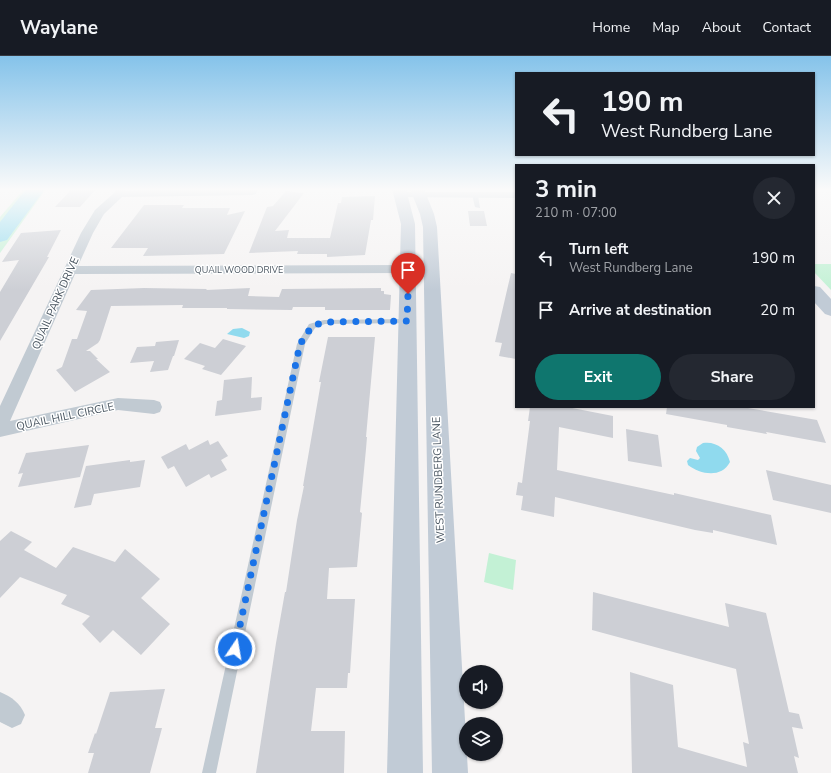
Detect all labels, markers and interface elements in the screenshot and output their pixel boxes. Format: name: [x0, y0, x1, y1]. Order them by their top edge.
text: Waylane: [20, 15, 98, 41]
text: Home: [592, 18, 630, 37]
text: Map: [652, 18, 680, 37]
text: About: [702, 18, 741, 37]
text: Contact: [763, 18, 811, 37]
text: 190 m: [601, 83, 684, 121]
icon: left: [535, 88, 587, 140]
text: West Rundberg Lane: [601, 119, 772, 143]
text: 3 min: [535, 173, 597, 205]
button: close: [753, 177, 795, 219]
text: 210 m · 07:00: [535, 204, 617, 222]
text: Turn left: [569, 239, 628, 259]
icon: left: [535, 247, 557, 269]
text: 190 m: [751, 248, 795, 268]
pin: [391, 253, 425, 294]
street label: QUAIL PARK DRIVE: [28, 255, 83, 352]
icon: arrive: [397, 259, 419, 281]
text: West Rundberg Lane: [569, 259, 693, 277]
street label: QUAIL WOOD DRIVE: [195, 264, 283, 276]
icon: arrive: [535, 299, 557, 321]
text: Arrive at destination: [569, 300, 712, 320]
text: 20 m: [760, 300, 795, 320]
button: Exit: [535, 354, 661, 400]
button: Share: [669, 354, 795, 400]
street label: QUAIL HILL CIRCLE: [15, 399, 115, 434]
street label: WEST RUNDBERG LANE: [429, 417, 448, 543]
position arrow: [214, 628, 256, 670]
map controls: [459, 665, 503, 761]
button: sound: [459, 665, 503, 709]
button: layers: [459, 717, 503, 761]

